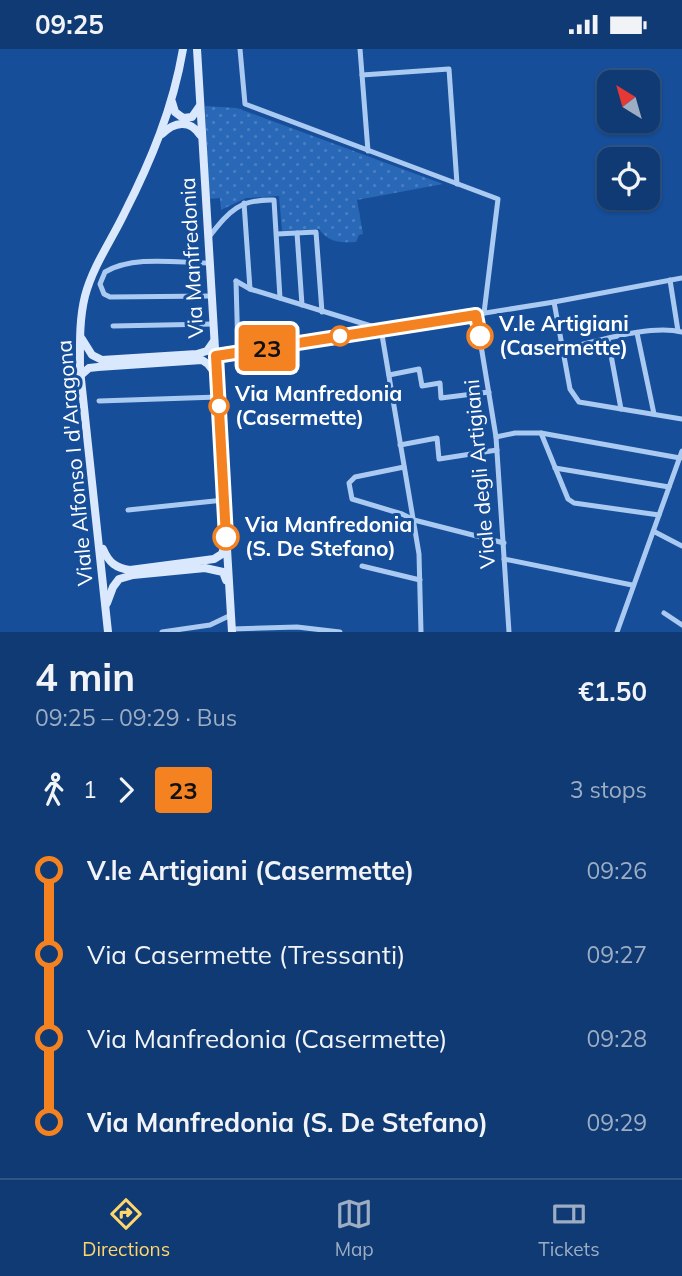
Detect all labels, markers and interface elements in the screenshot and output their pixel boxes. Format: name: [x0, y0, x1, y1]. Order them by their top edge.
text: 09:25: [35, 8, 104, 41]
north arrow: [597, 70, 660, 133]
map controls: [597, 70, 660, 210]
button: locate: [597, 147, 660, 210]
street label: Via Manfredonia: [174, 177, 208, 339]
place label: V.le Artigiani (Casermette): [498, 310, 629, 360]
marker: V.le Artigiani (Casermette): [467, 323, 493, 349]
line badge: 23: [236, 325, 298, 371]
unlabelled marker: [330, 326, 350, 346]
text: 23: [253, 333, 281, 363]
street label: Viale Alfonso I d'Aragona: [50, 339, 98, 587]
street label: Viale degli Artigiani: [458, 378, 500, 570]
place label: Via Manfredonia (Casermette): [234, 380, 402, 430]
marker: Via Manfredonia (Casermette): [209, 396, 229, 416]
place label: Via Manfredonia (S. De Stefano): [244, 511, 412, 561]
marker: Via Manfredonia (S. De Stefano): [213, 524, 239, 550]
text: 4 min: [35, 653, 135, 701]
text: €1.50: [578, 675, 647, 708]
text: 09:25 – 09:29 · Bus: [35, 703, 237, 732]
icon: walk: [35, 771, 73, 809]
icon: forward: [107, 771, 145, 809]
text: 1: [83, 775, 97, 804]
text: 23: [169, 775, 198, 805]
text: 3 stops: [570, 775, 647, 804]
text: V.le Artigiani (Casermette): [87, 854, 414, 887]
text: 09:26: [587, 856, 647, 885]
text: Via Casermette (Tressanti): [87, 938, 405, 971]
text: 09:27: [587, 940, 647, 969]
text: Via Manfredonia (Casermette): [87, 1022, 448, 1055]
text: 09:28: [587, 1024, 647, 1053]
text: Via Manfredonia (S. De Stefano): [87, 1106, 488, 1139]
text: 09:29: [587, 1108, 647, 1137]
tab: Directions: [82, 1195, 170, 1261]
tab: Map: [335, 1195, 374, 1261]
tab: Tickets: [538, 1195, 600, 1261]

